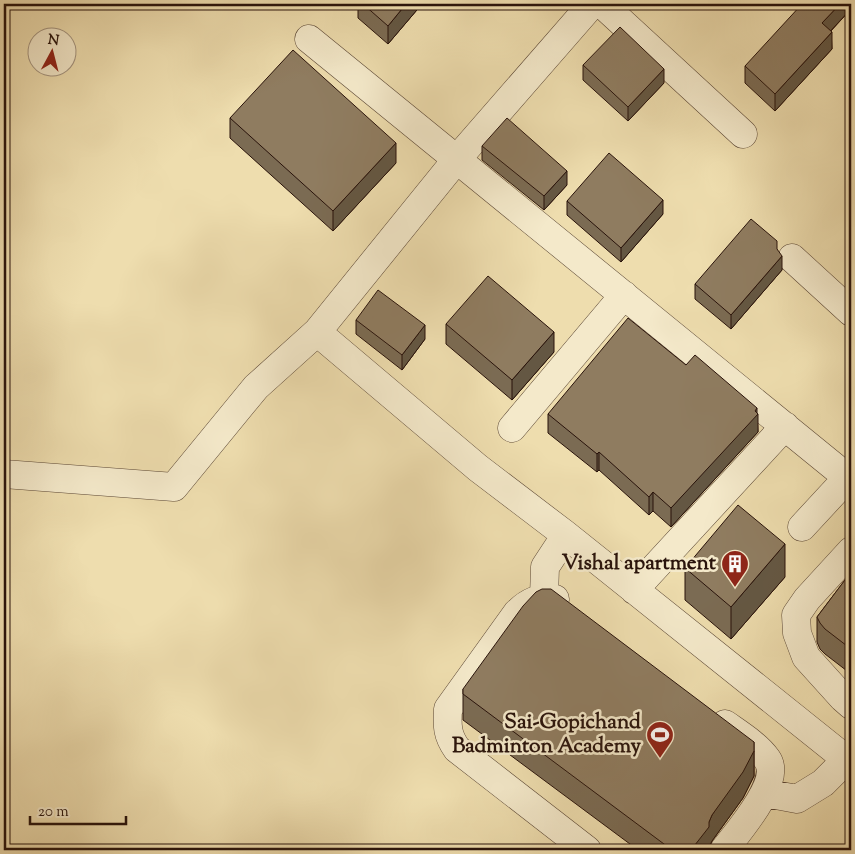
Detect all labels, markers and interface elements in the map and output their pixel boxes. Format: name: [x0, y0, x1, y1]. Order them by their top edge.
north arrow: [28, 28, 78, 78]
text: N: [47, 30, 60, 52]
place label: Vishal apartment: [562, 549, 717, 579]
building icon: Vishal apartment: [720, 549, 750, 588]
place label: Sai-Gopichand Badminton Academy: [452, 708, 642, 762]
sports icon: Sai-Gopichand Badminton Academy: [645, 720, 675, 759]
scale bar: [30, 794, 126, 826]
text: 20 m: [38, 802, 69, 823]

